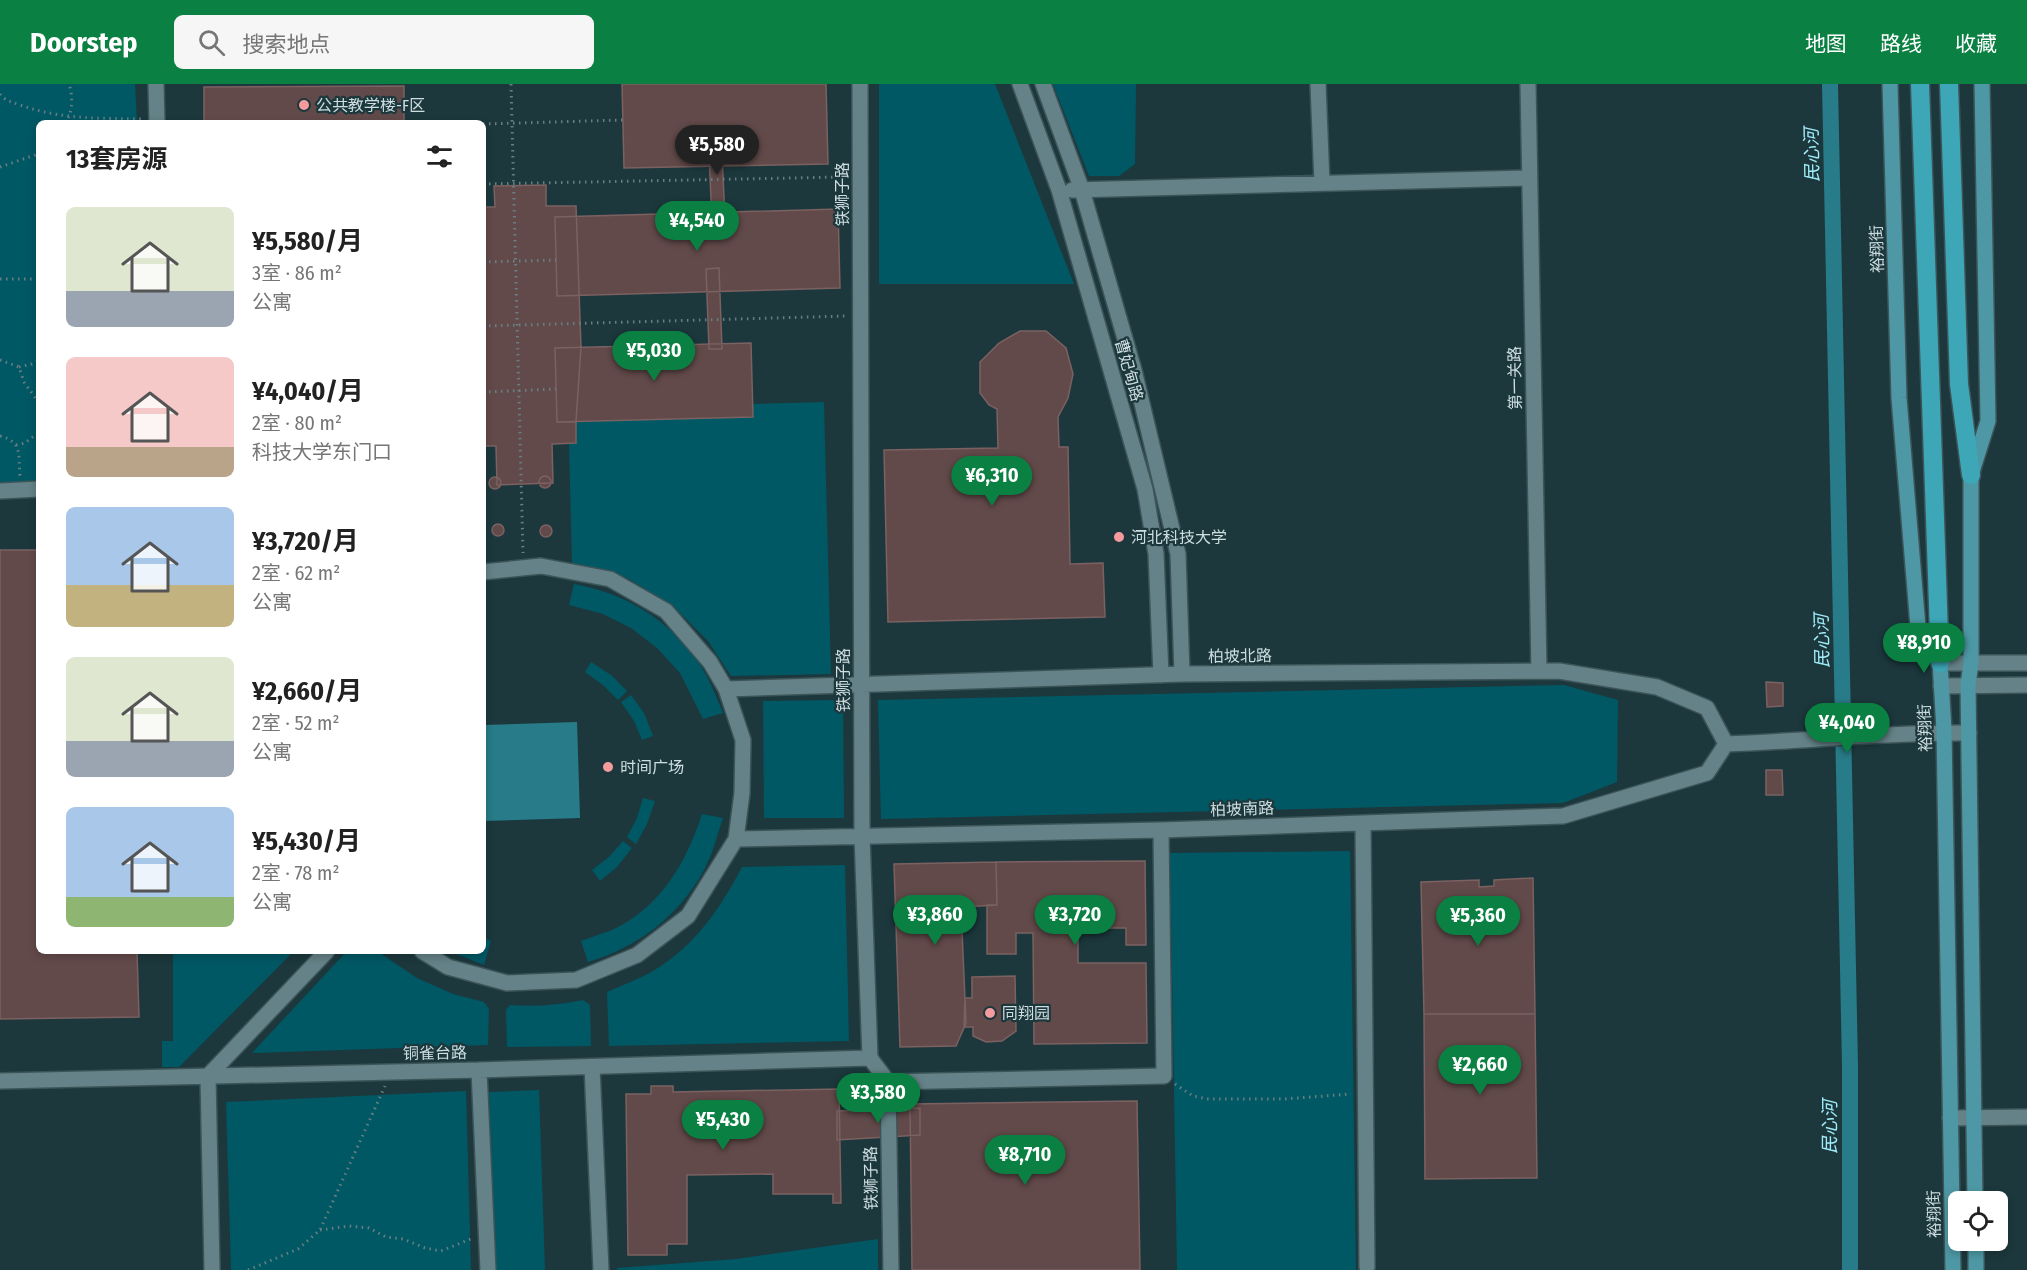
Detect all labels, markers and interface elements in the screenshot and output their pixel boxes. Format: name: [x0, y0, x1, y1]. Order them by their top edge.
search box: [174, 15, 594, 69]
text: Doorstep: [30, 26, 138, 59]
icon: search: [195, 26, 228, 59]
text: 搜索地点: [243, 31, 331, 58]
text: 地图: [1805, 31, 1847, 57]
text: 路线: [1880, 31, 1922, 57]
text: 收藏: [1955, 31, 1997, 57]
place label: 公共教学楼-F区: [316, 96, 425, 115]
marker: 公共教学楼-F区: [297, 98, 311, 112]
pin: ¥5,580: [668, 125, 766, 176]
water label: 民心河: [1800, 125, 1823, 182]
text: ¥5,580: [689, 132, 745, 156]
icon: filters: [423, 140, 456, 173]
text: 13套房源: [66, 144, 167, 175]
street label: 铁狮子路: [833, 162, 852, 226]
pin: ¥4,540: [648, 201, 746, 252]
text: ¥4,540: [669, 208, 725, 232]
street label: 裕翔街: [1867, 225, 1887, 273]
text: ¥5,580/月: [252, 226, 363, 257]
icon: home: [114, 231, 186, 303]
text: 3室 · 86 m²: [252, 261, 342, 285]
text: 公寓: [252, 290, 292, 314]
pin: ¥5,030: [605, 331, 703, 382]
street label: 曹妃甸路: [1111, 337, 1147, 403]
text: ¥5,030: [626, 338, 682, 362]
street label: 第一关路: [1505, 346, 1525, 410]
text: ¥4,040/月: [252, 376, 364, 407]
icon: home: [114, 381, 186, 453]
text: 2室 · 80 m²: [252, 411, 342, 435]
text: 科技大学东门口: [252, 440, 392, 464]
pin: ¥6,310: [943, 456, 1041, 507]
text: ¥6,310: [965, 463, 1019, 487]
text: ¥3,720/月: [252, 526, 359, 557]
place label: 河北科技大学: [1131, 528, 1227, 547]
marker: 河北科技大学: [1112, 530, 1126, 544]
icon: home: [114, 531, 186, 603]
text: 2室 · 62 m²: [252, 561, 340, 585]
text: 公寓: [252, 590, 292, 614]
water label: 民心河: [1810, 611, 1833, 668]
pin: ¥8,910: [1875, 623, 1973, 674]
text: ¥8,910: [1897, 630, 1951, 654]
street label: 柏坡北路: [1208, 646, 1272, 666]
street label: 铁狮子路: [834, 648, 853, 712]
text: ¥2,660/月: [252, 676, 362, 707]
icon: home: [114, 681, 186, 753]
pin: ¥4,040: [1798, 703, 1896, 754]
street label: 裕翔街: [1915, 704, 1935, 752]
text: ¥4,040: [1819, 710, 1875, 734]
text: 2室 · 52 m²: [252, 711, 339, 735]
text: 公寓: [252, 740, 292, 764]
place label: 时间广场: [620, 758, 684, 777]
marker: 时间广场: [601, 760, 615, 774]
street label: 柏坡南路: [1210, 798, 1274, 820]
text: ¥5,430/月: [252, 826, 361, 857]
icon: home: [114, 831, 186, 903]
text: 2室 · 78 m²: [252, 861, 339, 885]
text: 公寓: [252, 890, 292, 914]
pin: ¥3,860: [886, 895, 984, 946]
pin: ¥3,720: [1026, 895, 1124, 946]
pin: ¥5,360: [1429, 896, 1527, 947]
text: ¥3,860: [907, 902, 963, 926]
text: ¥3,720: [1049, 902, 1101, 926]
text: ¥5,360: [1450, 903, 1506, 927]
place label: 同翔园: [1002, 1004, 1050, 1023]
marker: 同翔园: [983, 1006, 997, 1020]
street label: 铜雀台路: [403, 1043, 467, 1063]
pin: ¥2,660: [1431, 1045, 1529, 1096]
text: ¥2,660: [1452, 1052, 1508, 1076]
pin: ¥3,580: [829, 1073, 927, 1124]
text: ¥3,580: [850, 1080, 906, 1104]
water label: 民心河: [1819, 1097, 1841, 1154]
pin: ¥5,430: [674, 1100, 772, 1151]
text: ¥5,430: [696, 1107, 750, 1131]
pin: ¥8,710: [976, 1135, 1074, 1186]
text: ¥8,710: [999, 1142, 1052, 1166]
street label: 铁狮子路: [861, 1146, 881, 1210]
street label: 裕翔街: [1924, 1190, 1944, 1238]
map controls: [1948, 1191, 2008, 1251]
button: locate: [1948, 1191, 2008, 1251]

